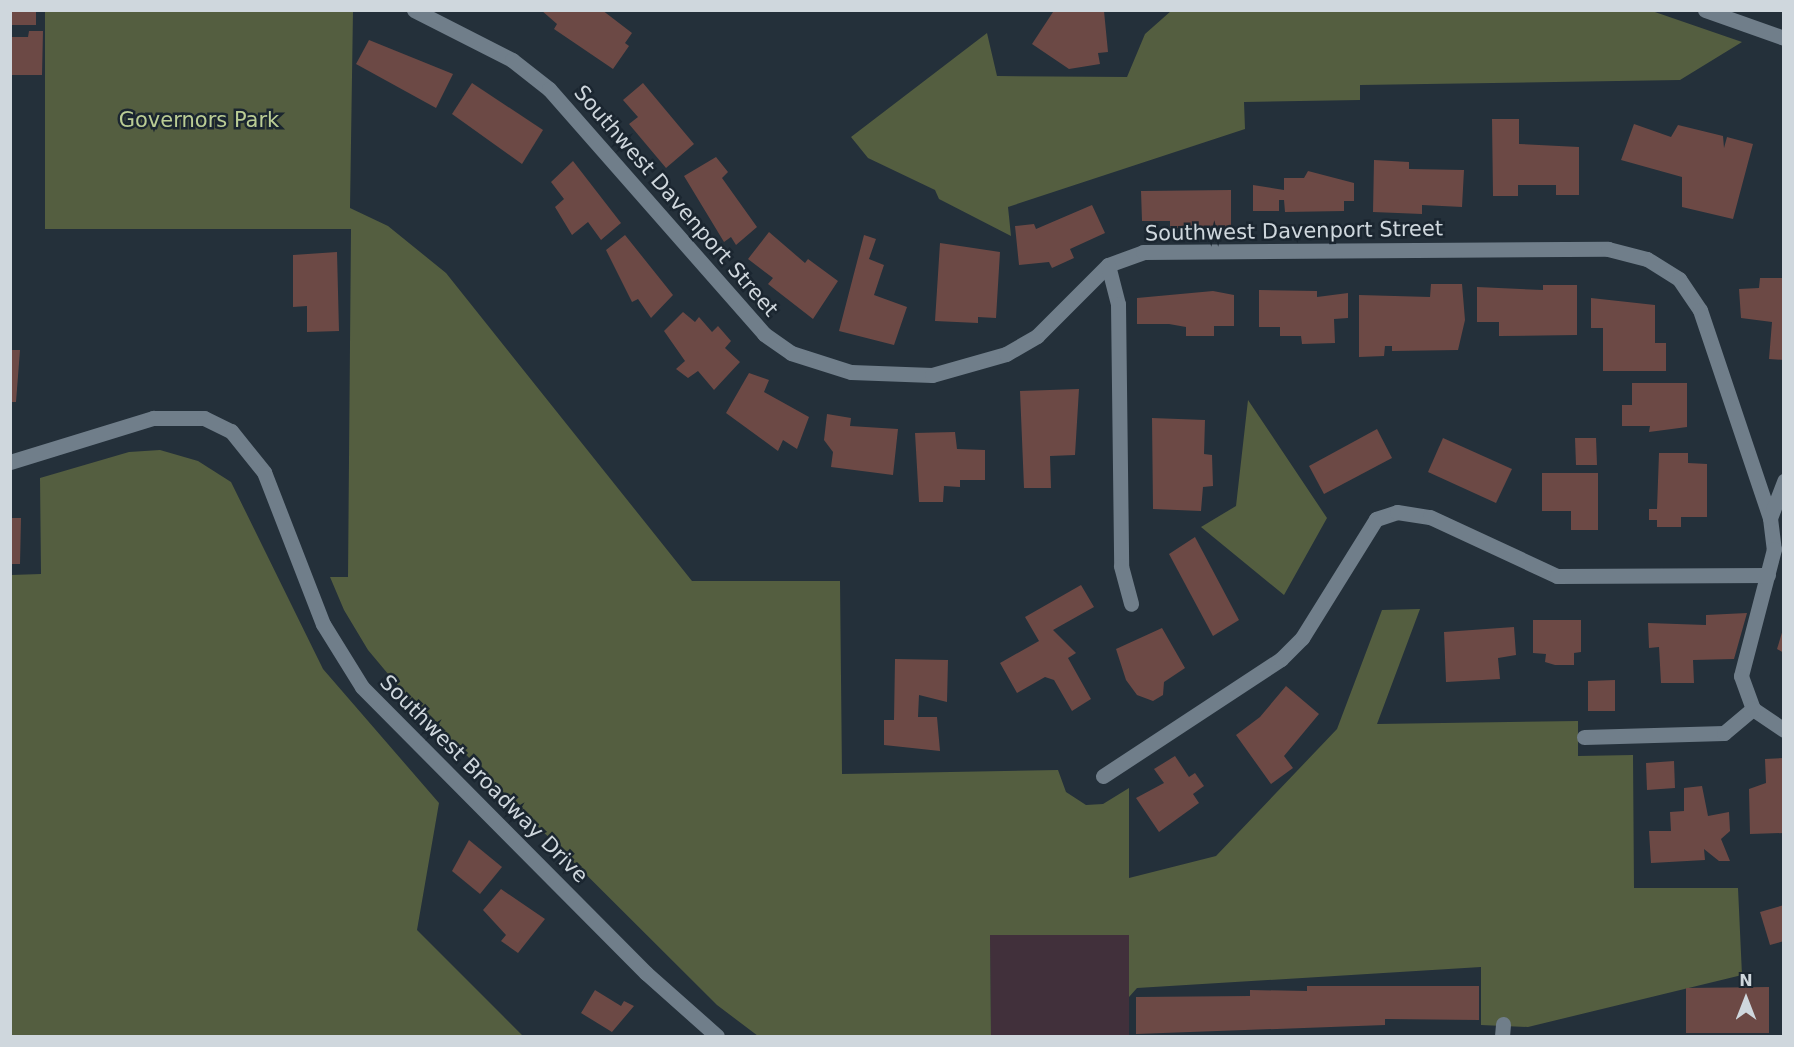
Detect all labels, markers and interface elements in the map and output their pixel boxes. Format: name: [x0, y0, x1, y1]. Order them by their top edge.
street label: Southwest Davenport Street: [569, 80, 783, 322]
park label: Governors Park: [119, 107, 279, 133]
street label: Southwest Davenport Street: [1145, 216, 1443, 246]
street label: Southwest Broadway Drive: [375, 670, 593, 888]
north arrow: [1716, 969, 1776, 1029]
text: N: [1739, 971, 1753, 990]

